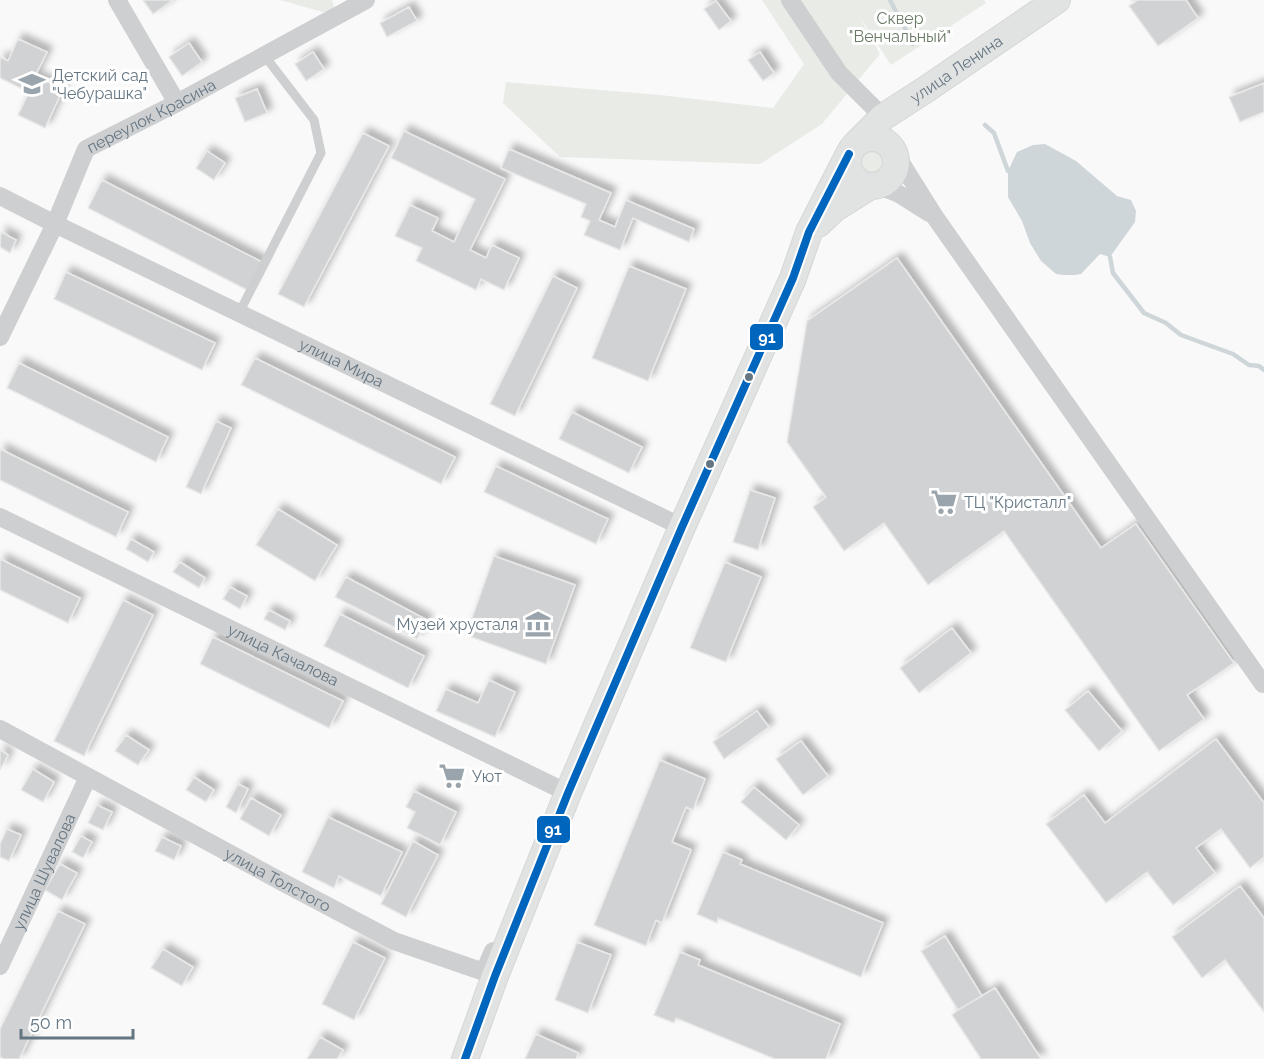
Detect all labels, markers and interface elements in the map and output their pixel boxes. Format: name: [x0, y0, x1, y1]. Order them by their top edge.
park label: Сквер "Венчальный": [849, 9, 951, 46]
street label: улица Ленина: [907, 31, 1006, 107]
place label: Детский сад "Чебурашка": [52, 66, 148, 103]
school or university icon: Детский сад "Чебурашка": [17, 69, 47, 99]
street label: переулок Красина: [84, 75, 219, 157]
line badge: 91: [749, 323, 784, 351]
text: 91: [758, 328, 776, 347]
street label: улица Мира: [296, 334, 387, 391]
unlabelled marker: [743, 371, 755, 383]
unlabelled marker: [704, 458, 716, 470]
supermarket icon: ТЦ "Кристалл": [929, 487, 959, 517]
place label: ТЦ "Кристалл": [964, 493, 1071, 512]
museum icon: Музей хрусталя: [523, 609, 553, 639]
place label: Музей хрусталя: [396, 615, 518, 634]
street label: улица Качалова: [224, 620, 342, 690]
supermarket icon: Уют: [437, 761, 467, 791]
place label: Уют: [472, 767, 502, 786]
street label: улица Шувалова: [9, 811, 80, 933]
line badge: 91: [536, 815, 571, 844]
text: 91: [544, 820, 562, 839]
street label: улица Толстого: [221, 844, 334, 916]
scale bar: [21, 1002, 134, 1040]
text: 50 m: [30, 1012, 72, 1033]

